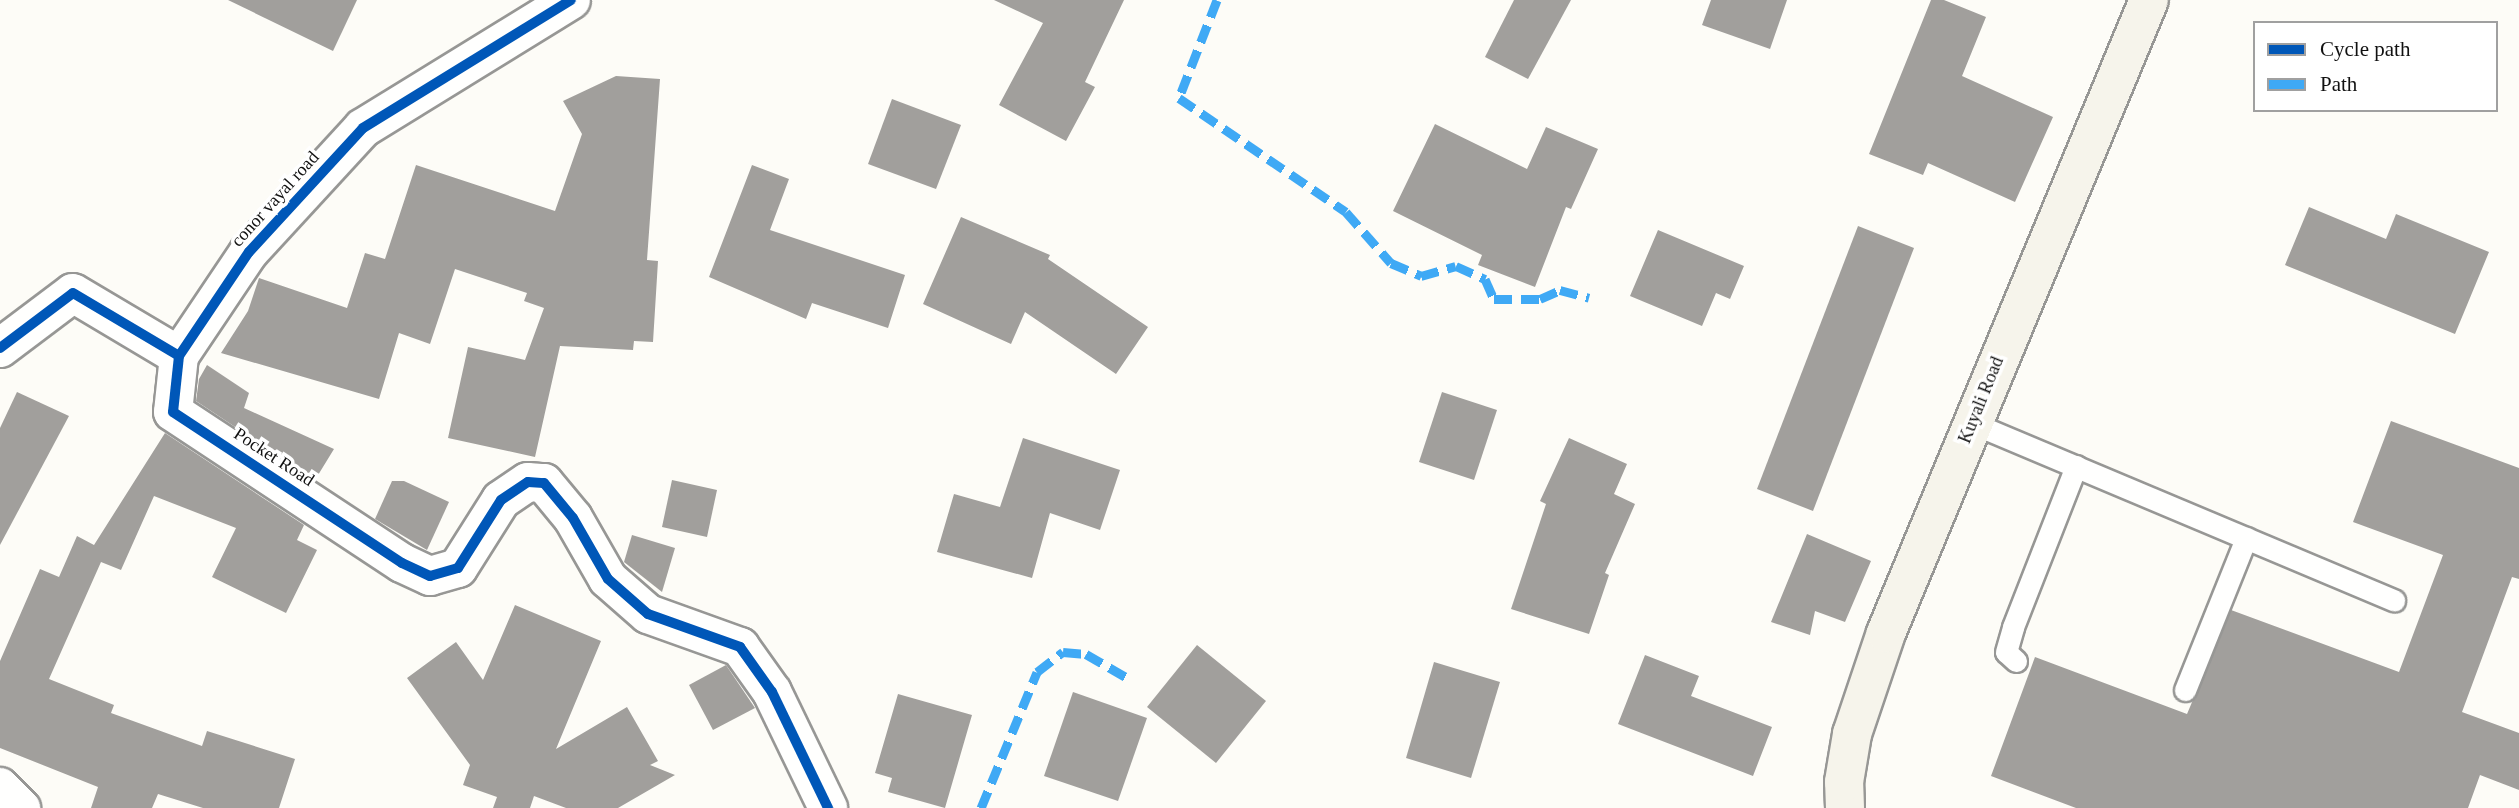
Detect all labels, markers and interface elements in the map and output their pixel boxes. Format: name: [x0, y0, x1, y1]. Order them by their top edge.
legend: [2253, 21, 2498, 112]
text: Cycle path: [2320, 37, 2410, 61]
text: Path: [2320, 72, 2357, 96]
street label: conor vayal road: [227, 147, 323, 251]
street label: Kuyali Road: [1954, 354, 2008, 446]
street label: Pocket Road: [230, 423, 318, 491]

